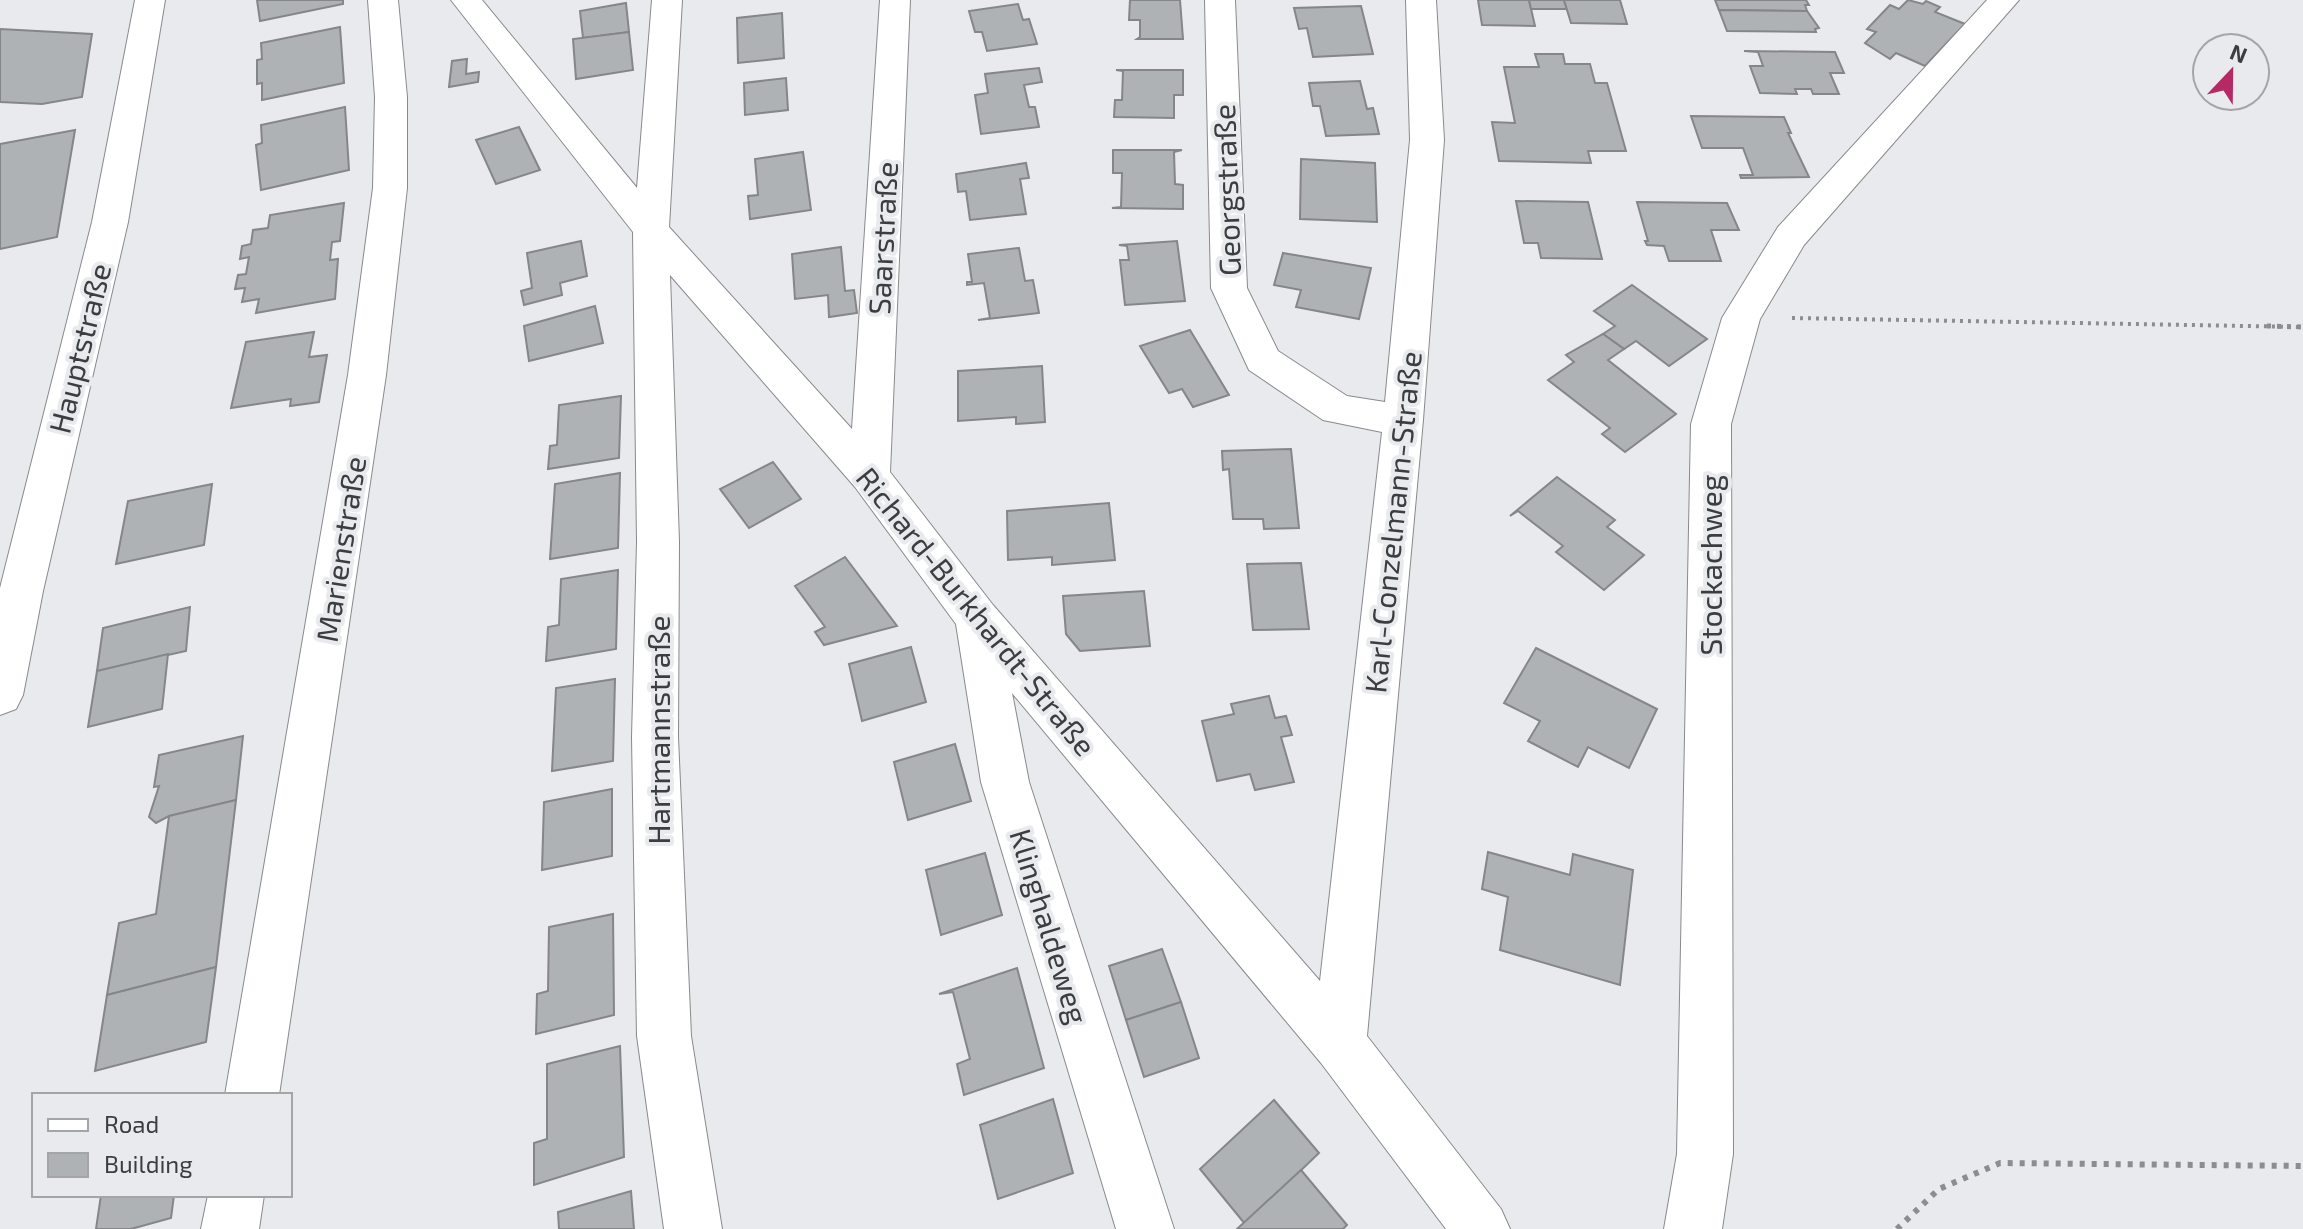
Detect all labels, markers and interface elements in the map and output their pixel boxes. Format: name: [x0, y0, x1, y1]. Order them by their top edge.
north arrow: [2191, 32, 2271, 112]
text: N: [2227, 37, 2251, 68]
street label: Georgstraße: [1205, 103, 1247, 277]
street label: Saarstraße: [860, 160, 904, 316]
street label: Hauptstraße: [40, 259, 118, 437]
street label: Karl-Conzelmann-Straße: [1356, 349, 1428, 695]
street label: Marienstraße: [308, 454, 372, 644]
street label: Richard-Burkhardt-Straße: [850, 460, 1104, 762]
street label: Stockachweg: [1692, 474, 1728, 656]
street label: Hartmannstraße: [640, 615, 676, 845]
street label: Klinghaldeweg: [1003, 824, 1097, 1028]
legend: [32, 1093, 292, 1197]
text: Road: [104, 1109, 159, 1138]
text: Building: [104, 1149, 193, 1178]

